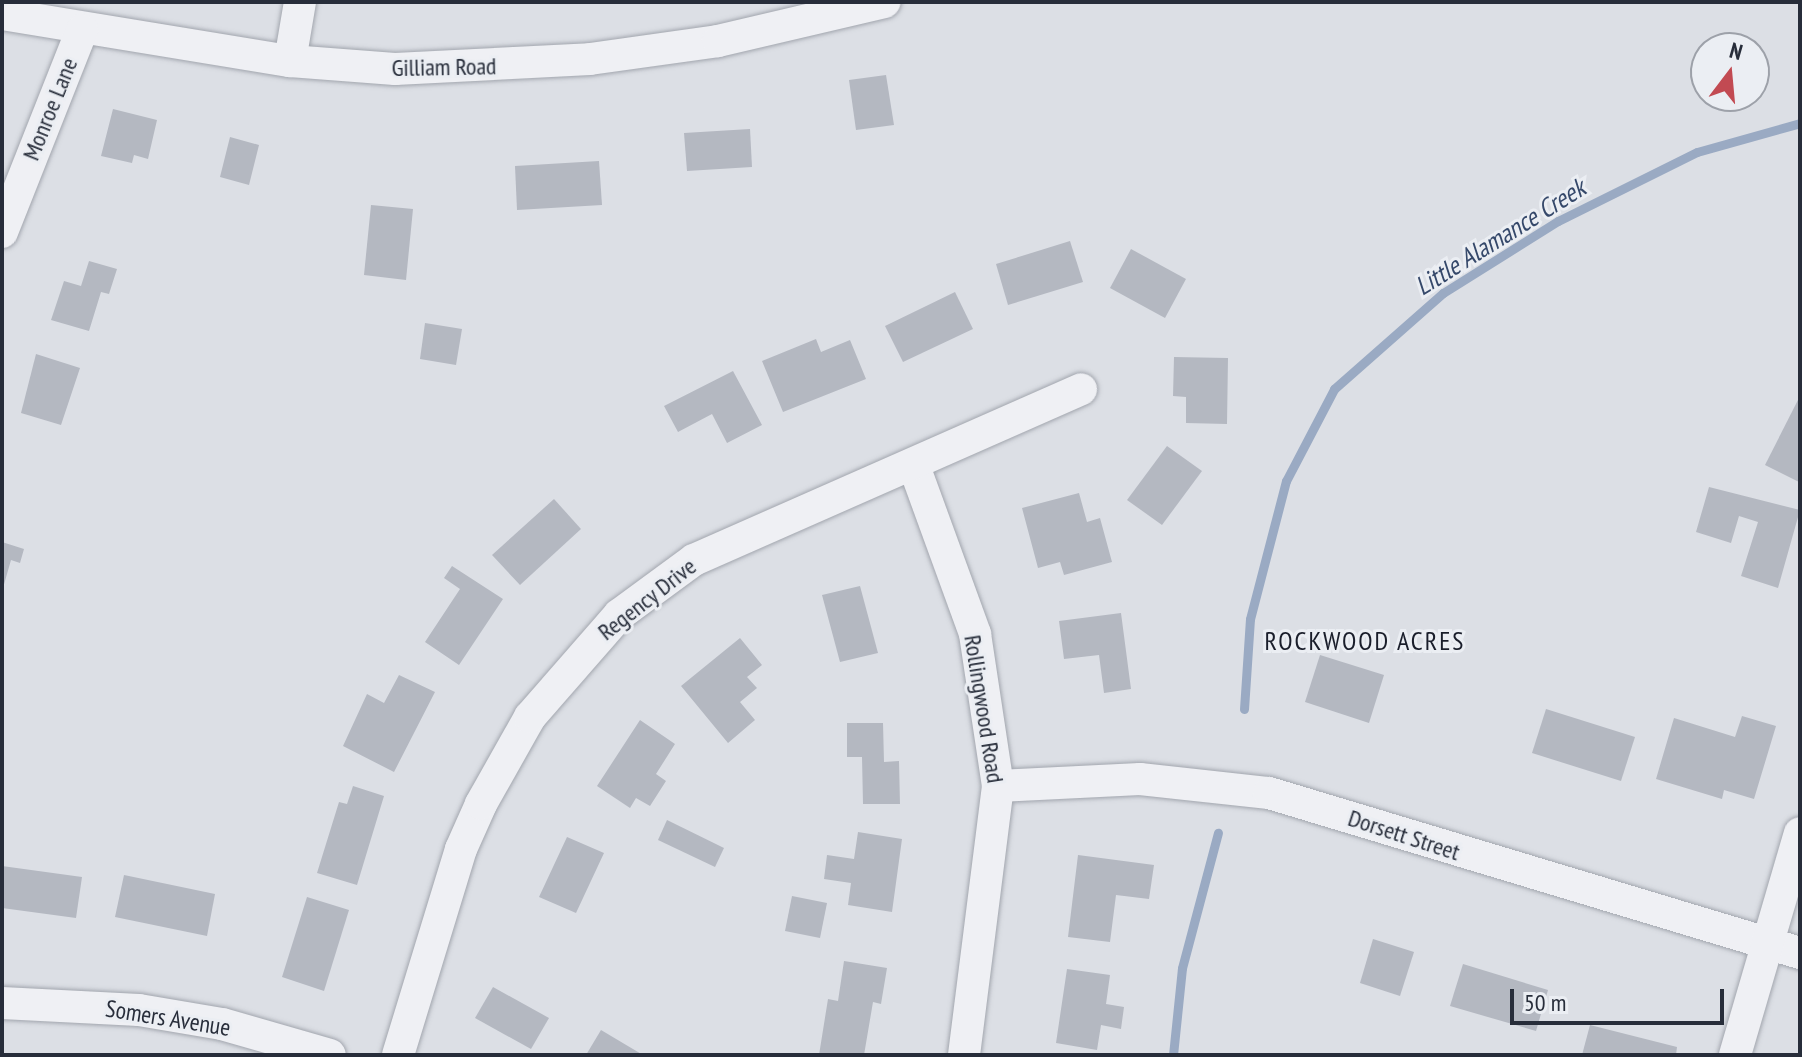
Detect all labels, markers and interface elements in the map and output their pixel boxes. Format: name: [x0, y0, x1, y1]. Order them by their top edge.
north arrow: [1690, 32, 1770, 112]
text: N: [1726, 36, 1746, 66]
street label: Gilliam Road: [391, 52, 497, 82]
street label: Monroe Lane: [16, 54, 84, 164]
water label: Little Alamance Creek: [1409, 172, 1591, 302]
street label: Regency Drive: [592, 552, 702, 646]
district label: ROCKWOOD ACRES: [1264, 625, 1466, 657]
street label: Rollingwood Road: [958, 633, 1010, 785]
street label: Dorsett Street: [1345, 803, 1463, 867]
scale bar: [1514, 973, 1728, 1023]
text: 50 m: [1524, 987, 1566, 1018]
street label: Somers Avenue: [103, 994, 233, 1042]

